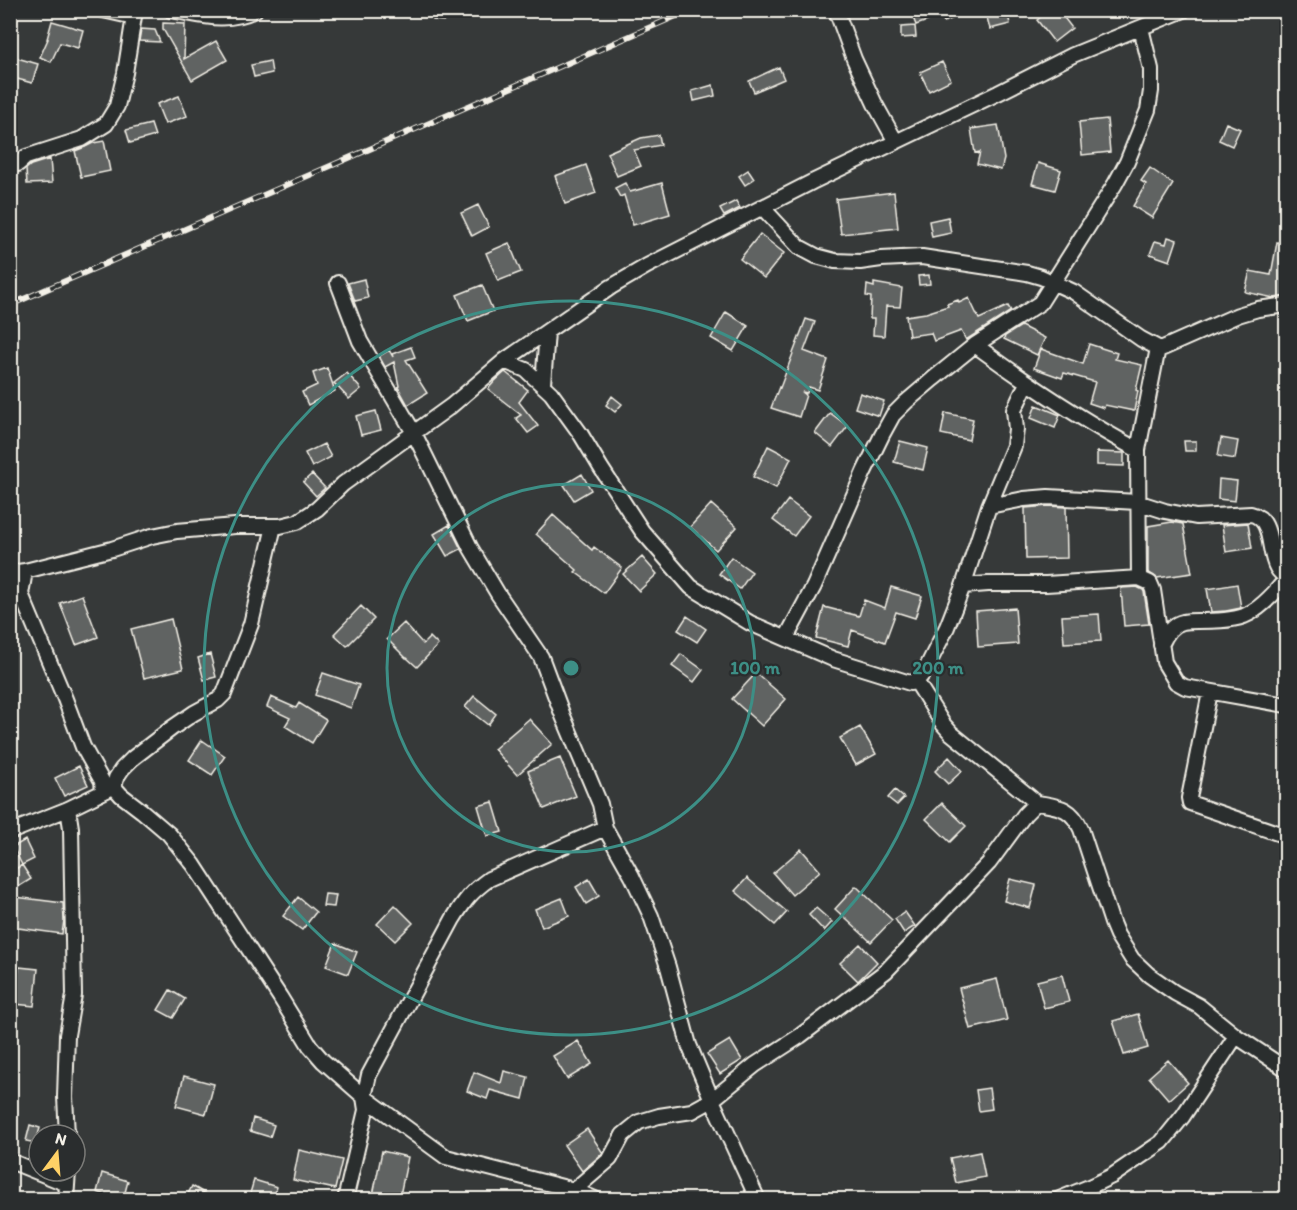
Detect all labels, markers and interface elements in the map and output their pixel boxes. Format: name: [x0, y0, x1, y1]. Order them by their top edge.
text: 100 m: [730, 657, 781, 679]
text: 200 m: [913, 657, 964, 679]
centre of rings: [561, 658, 581, 678]
north arrow: [27, 1123, 87, 1183]
text: N: [53, 1128, 69, 1150]

